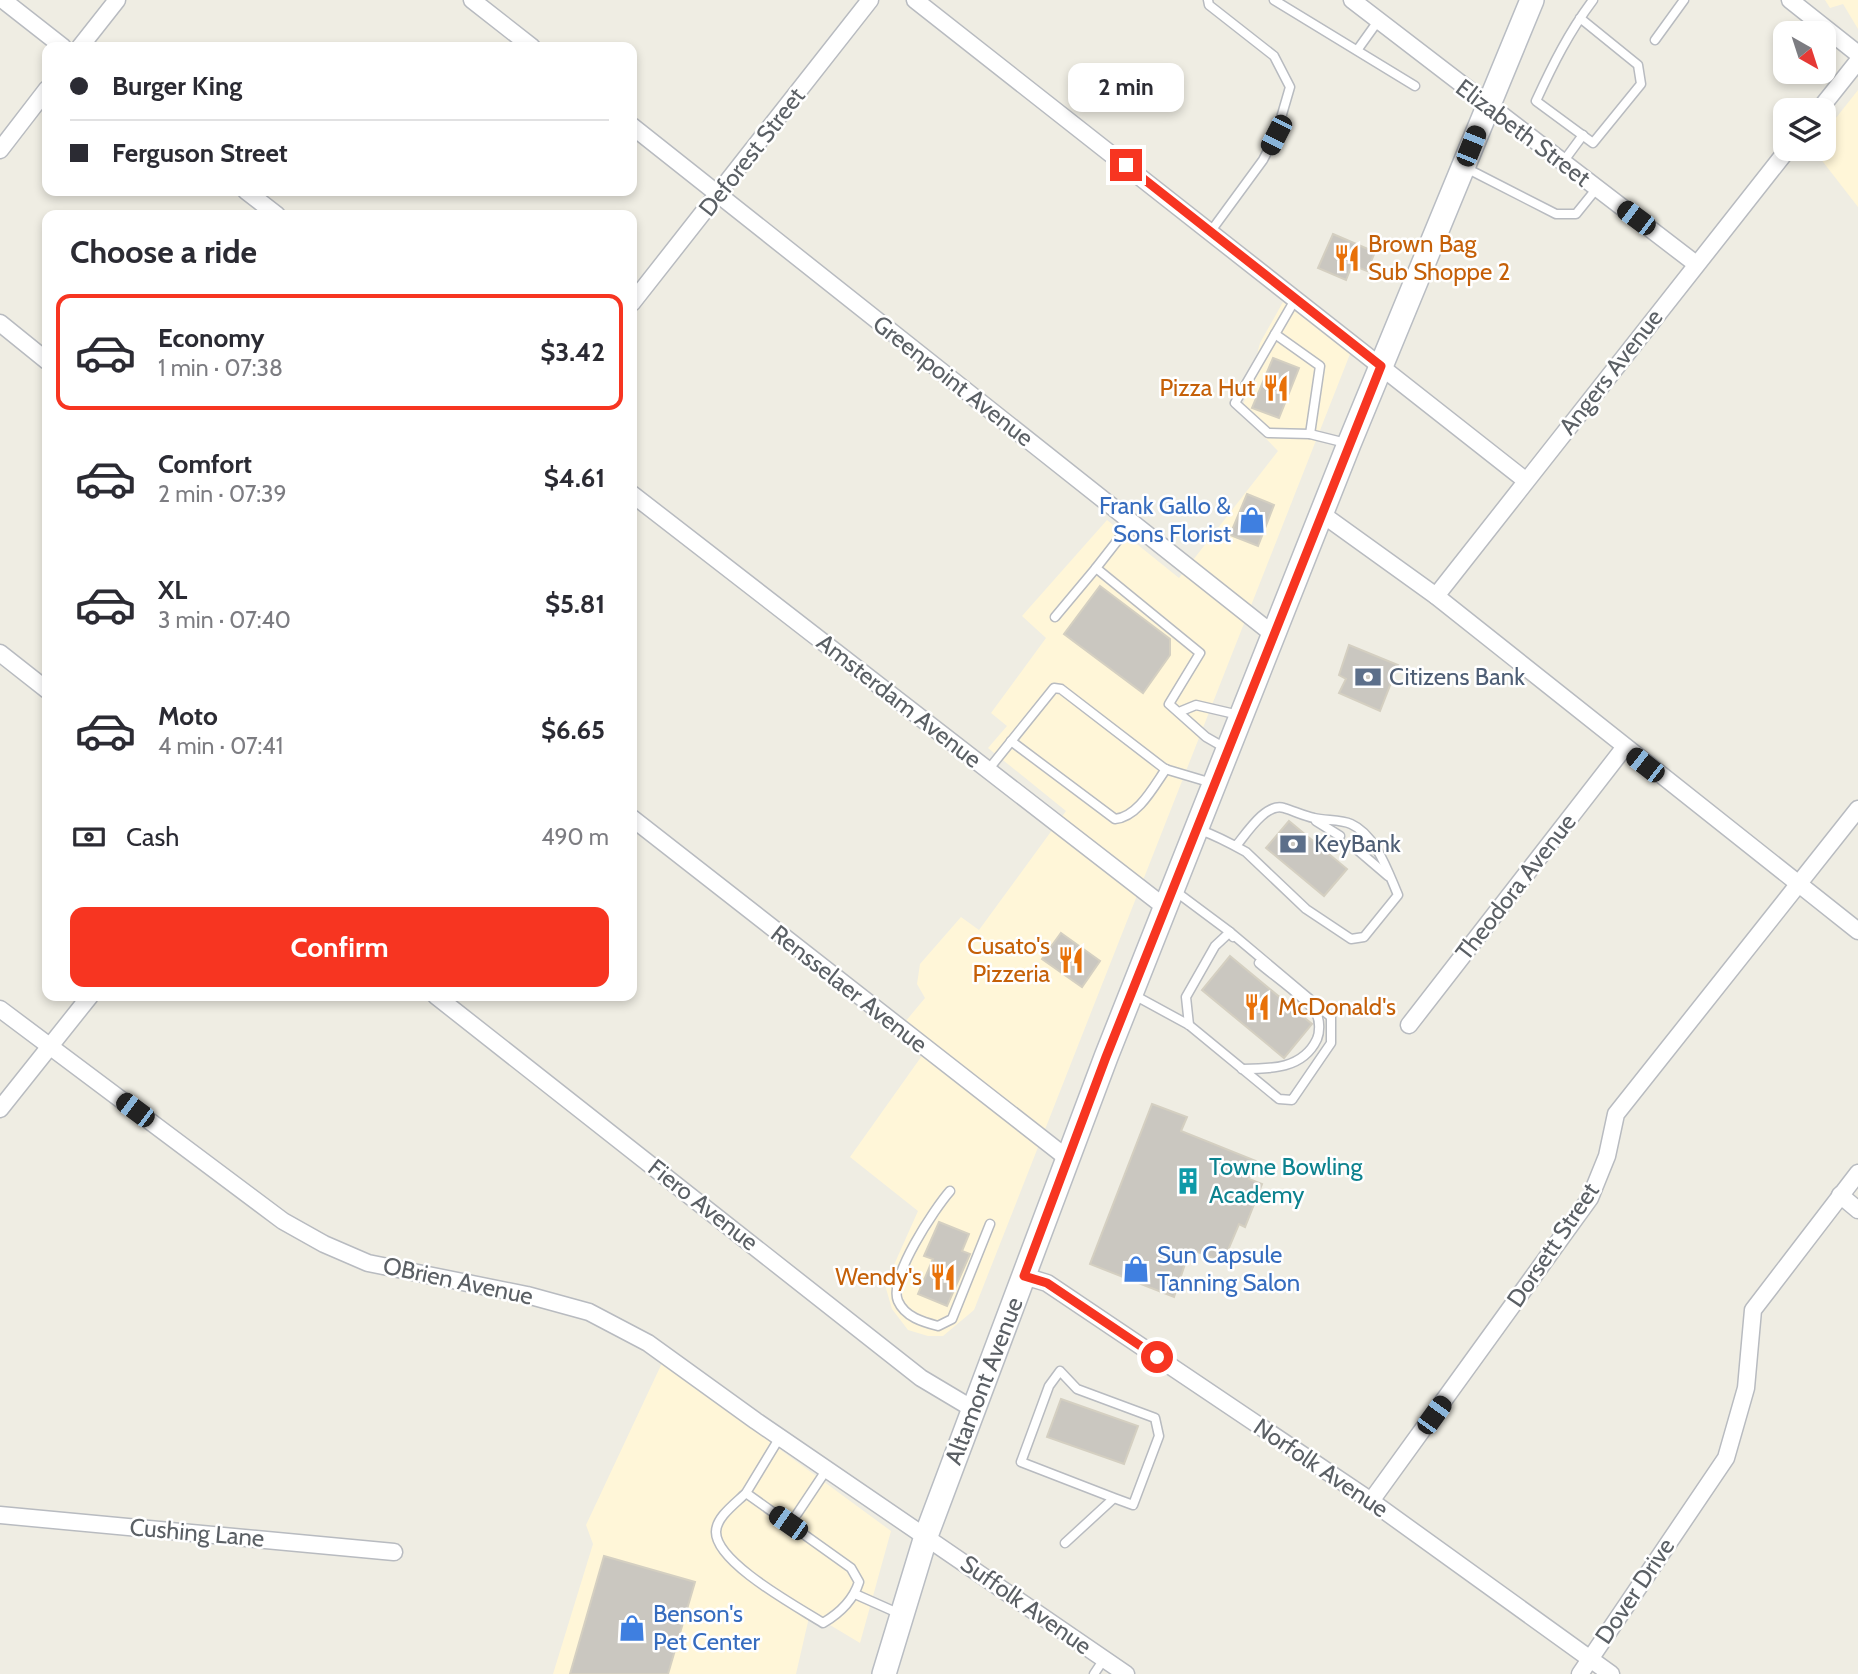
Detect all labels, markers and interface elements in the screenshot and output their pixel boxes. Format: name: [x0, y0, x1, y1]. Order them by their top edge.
north arrow: [1773, 21, 1836, 84]
map controls: [1773, 21, 1836, 161]
callout: 2 min: [1068, 64, 1184, 113]
text: Burger King: [112, 70, 242, 102]
text: 2 min: [1098, 73, 1154, 101]
street label: Elizabeth Street: [1450, 73, 1596, 193]
street label: Deforest Street: [692, 82, 811, 222]
button: layers: [1773, 98, 1836, 161]
car: [1258, 112, 1295, 158]
car: [1454, 123, 1489, 169]
text: Ferguson Street: [112, 137, 288, 169]
route end: [1110, 149, 1142, 181]
car: [1613, 197, 1660, 239]
place label: Brown Bag Sub Shoppe 2: [1368, 229, 1510, 286]
text: Choose a ride: [70, 232, 257, 271]
restaurant icon: Brown Bag Sub Shoppe 2: [1332, 243, 1362, 273]
street label: Angers Avenue: [1553, 303, 1669, 440]
street label: Greenpoint Avenue: [867, 309, 1039, 452]
icon: car: [74, 321, 137, 384]
text: Economy: [158, 322, 264, 354]
text: $3.42: [540, 336, 605, 368]
text: 1 min · 07:38: [158, 354, 283, 382]
place label: Pizza Hut: [1159, 373, 1255, 402]
restaurant icon: Pizza Hut: [1261, 373, 1291, 403]
icon: car: [74, 447, 137, 510]
text: Comfort: [158, 448, 252, 480]
text: $4.61: [544, 462, 605, 494]
text: 2 min · 07:39: [158, 480, 287, 508]
place label: Frank Gallo & Sons Florist: [1099, 491, 1231, 548]
shop icon: Frank Gallo & Sons Florist: [1237, 505, 1267, 535]
icon: car: [74, 573, 137, 636]
text: XL: [158, 574, 187, 606]
text: $5.81: [545, 588, 605, 620]
text: 3 min · 07:40: [158, 606, 291, 634]
street label: Amsterdam Avenue: [811, 627, 987, 774]
bank icon: Citizens Bank: [1353, 662, 1383, 692]
place label: Citizens Bank: [1389, 662, 1525, 691]
icon: car: [74, 699, 137, 762]
text: Moto: [158, 700, 218, 732]
text: $6.65: [541, 714, 605, 746]
text: 4 min · 07:41: [158, 732, 283, 760]
car: [1622, 744, 1669, 786]
street label: Theodora Avenue: [1449, 808, 1582, 966]
icon: cash: [70, 818, 108, 856]
text: Cash: [126, 821, 179, 853]
text: 490 m: [541, 823, 609, 851]
bank icon: KeyBank: [1278, 829, 1308, 859]
place label: KeyBank: [1314, 829, 1401, 858]
button: Confirm: [70, 907, 609, 987]
street label: Rensselaer Avenue: [765, 919, 933, 1059]
place label: Cusato's Pizzeria: [967, 931, 1050, 988]
restaurant icon: Cusato's Pizzeria: [1056, 945, 1086, 975]
restaurant icon: McDonald's: [1242, 992, 1272, 1022]
place label: McDonald's: [1278, 992, 1396, 1021]
car: [112, 1089, 159, 1131]
place label: Towne Bowling Academy: [1209, 1152, 1363, 1209]
street label: Fiero Avenue: [642, 1153, 764, 1257]
building icon: Towne Bowling Academy: [1173, 1166, 1203, 1196]
street label: Dorsett Street: [1500, 1177, 1605, 1312]
place label: Sun Capsule Tanning Salon: [1157, 1240, 1300, 1297]
street label: OBrien Avenue: [380, 1250, 536, 1311]
shop icon: Sun Capsule Tanning Salon: [1121, 1254, 1151, 1284]
place label: Wendy's: [835, 1262, 922, 1291]
restaurant icon: Wendy's: [928, 1262, 958, 1292]
street label: Altamont Avenue: [938, 1293, 1029, 1469]
route start: [1141, 1341, 1173, 1373]
car: [1414, 1392, 1455, 1438]
street label: Norfolk Avenue: [1248, 1412, 1394, 1523]
car: [765, 1502, 812, 1544]
street label: Cushing Lane: [129, 1512, 266, 1553]
street label: Dover Drive: [1589, 1532, 1680, 1649]
street label: Suffolk Avenue: [955, 1549, 1097, 1660]
place label: Benson's Pet Center: [653, 1599, 760, 1656]
shop icon: Benson's Pet Center: [617, 1613, 647, 1643]

